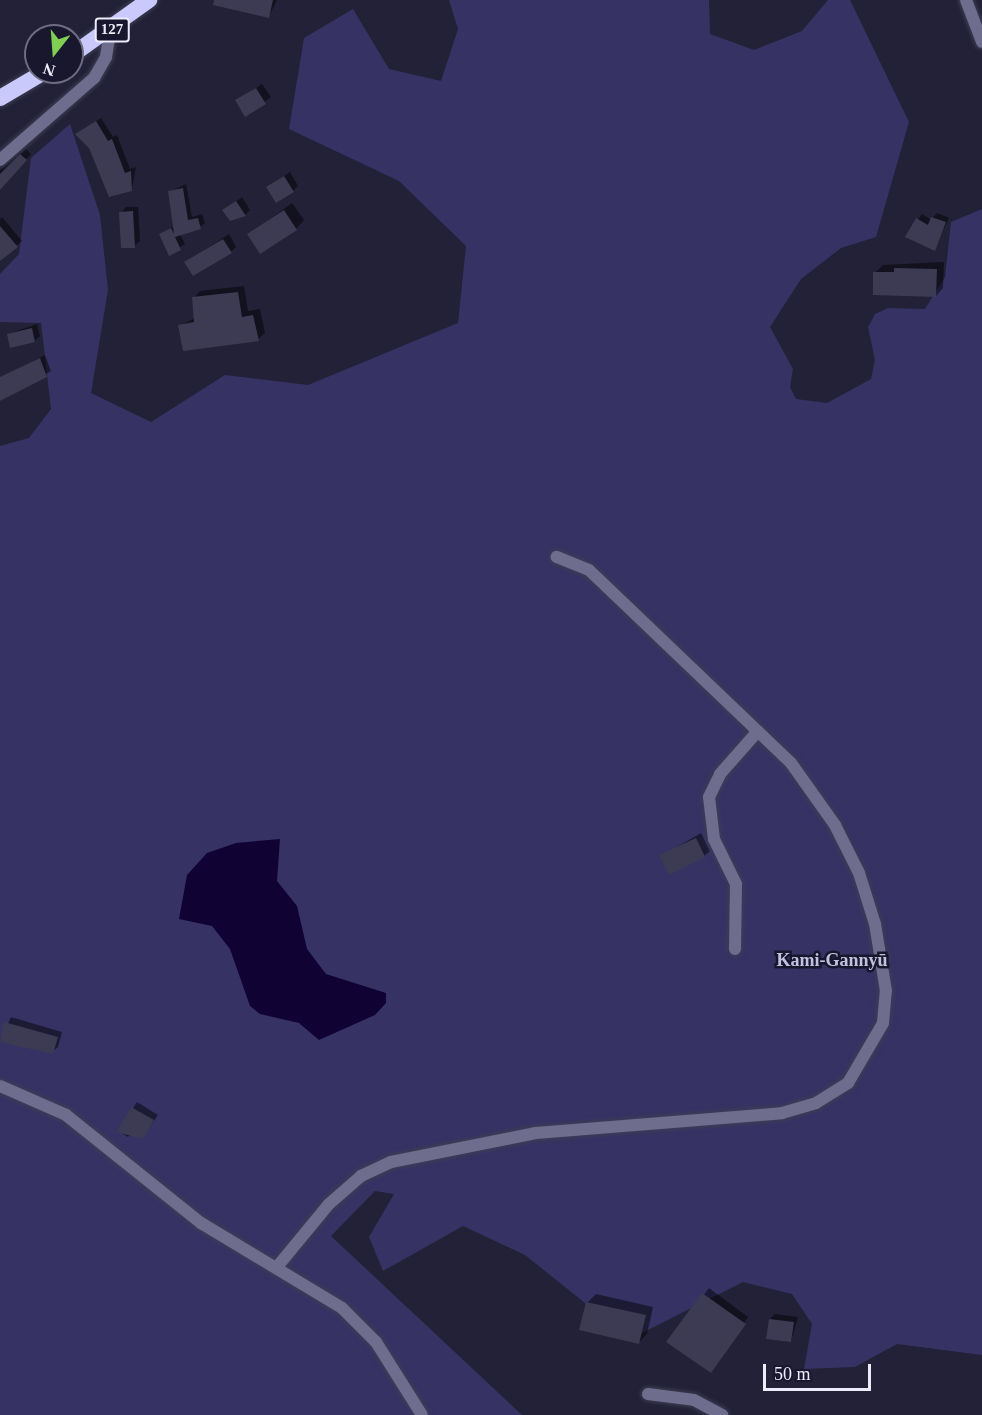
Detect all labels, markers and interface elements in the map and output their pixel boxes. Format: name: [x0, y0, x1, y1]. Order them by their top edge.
road number: 127: [94, 18, 130, 42]
north arrow: [24, 24, 84, 84]
text: N: [41, 60, 57, 80]
district label: Kami-Gannyū: [776, 949, 888, 971]
scale bar: [766, 1352, 874, 1390]
text: 50 m: [774, 1364, 811, 1384]

